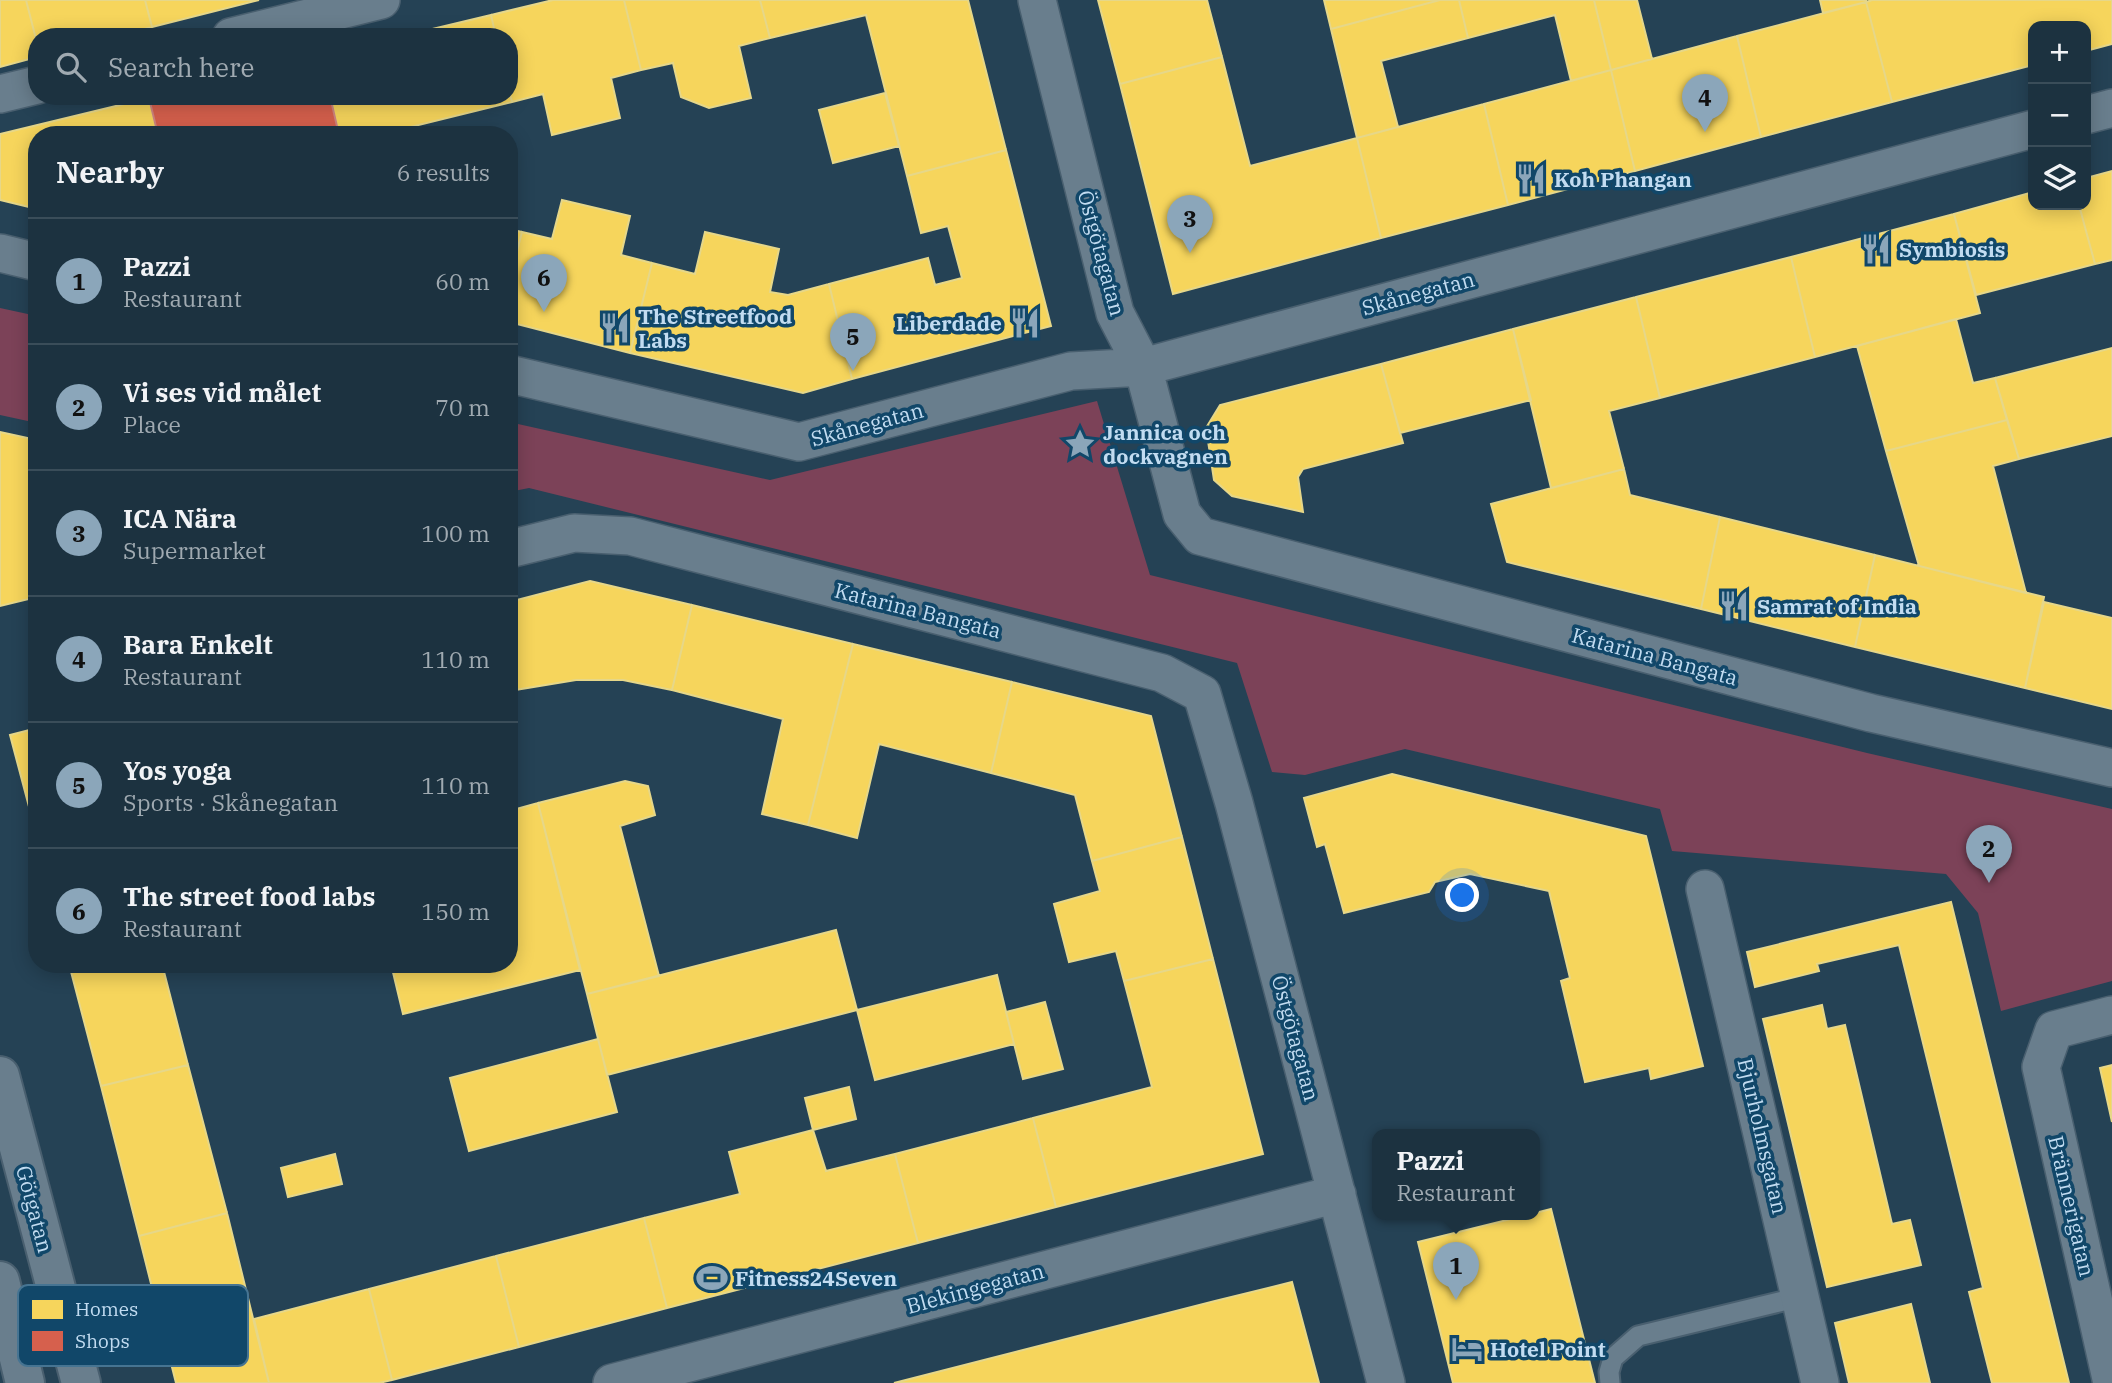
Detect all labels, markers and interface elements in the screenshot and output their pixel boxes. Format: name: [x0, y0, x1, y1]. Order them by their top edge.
map controls: [2028, 21, 2091, 210]
button: +: [2028, 21, 2091, 84]
search box: [28, 28, 518, 105]
icon: search: [52, 48, 90, 86]
text: Search here: [108, 50, 254, 84]
pin: 4: [1682, 74, 1728, 132]
button: −: [2028, 84, 2091, 147]
button: layers: [2028, 147, 2091, 210]
text: Nearby: [56, 152, 164, 191]
text: 6 results: [397, 157, 490, 187]
restaurant icon: Koh Phangan: [1514, 162, 1548, 196]
place label: Koh Phangan: [1554, 165, 1692, 193]
street label: Östgötagatan: [1072, 187, 1132, 319]
pin: 3: [1167, 195, 1213, 253]
restaurant icon: Symbiosis: [1859, 232, 1893, 266]
place label: Symbiosis: [1899, 235, 2005, 263]
text: Pazzi: [123, 249, 191, 283]
pin: 6: [521, 254, 567, 312]
street label: Skånegatan: [1359, 265, 1477, 321]
text: 1: [72, 266, 86, 296]
text: 60 m: [435, 266, 490, 296]
text: Restaurant: [123, 283, 242, 313]
place label: The Streetfood Labs: [638, 302, 792, 354]
restaurant icon: Liberdade: [1008, 306, 1042, 340]
place label: Liberdade: [896, 309, 1002, 337]
restaurant icon: The Streetfood Labs: [598, 311, 632, 345]
pin: 5: [830, 313, 876, 371]
text: Vi ses vid målet: [123, 375, 321, 409]
text: 2: [72, 392, 86, 422]
text: 70 m: [435, 392, 490, 422]
street label: Skånegatan: [808, 396, 926, 452]
text: Place: [123, 409, 181, 439]
place label: Jannica och dockvagnen: [1103, 418, 1228, 470]
place icon: Jannica och dockvagnen: [1063, 427, 1097, 461]
text: ICA Nära: [123, 501, 237, 535]
text: 3: [72, 518, 86, 548]
text: 100 m: [421, 518, 490, 548]
text: Supermarket: [123, 535, 266, 565]
street label: Katarina Bangata: [832, 576, 1004, 644]
restaurant icon: Samrat of India: [1717, 589, 1751, 623]
place label: Samrat of India: [1757, 592, 1917, 620]
street label: Katarina Bangata: [1569, 620, 1741, 692]
text: Bara Enkelt: [123, 627, 273, 661]
text: 4: [72, 644, 86, 674]
text: 110 m: [421, 644, 490, 674]
text: Restaurant: [123, 661, 242, 691]
text: Yos yoga: [123, 753, 232, 787]
text: 5: [72, 770, 86, 800]
text: 110 m: [421, 770, 490, 800]
text: Sports · Skånegatan: [123, 787, 338, 817]
pin: 2: [1966, 825, 2012, 883]
your location: [1445, 878, 1479, 912]
text: The street food labs: [123, 879, 375, 913]
text: 6: [72, 896, 86, 926]
text: 150 m: [421, 896, 490, 926]
text: Restaurant: [123, 913, 242, 943]
street label: Östgötagatan: [1266, 972, 1326, 1104]
street label: Bjurholmsgatan: [1731, 1055, 1795, 1217]
popup: [1372, 1129, 1540, 1220]
street label: Brännerigatan: [2042, 1133, 2102, 1279]
text: Pazzi: [1397, 1143, 1464, 1177]
street label: Götgatan: [10, 1162, 60, 1256]
text: Restaurant: [1397, 1177, 1515, 1207]
pin: 1: [1433, 1242, 1479, 1300]
street label: Blekingegatan: [903, 1256, 1047, 1320]
sports icon: Fitness24Seven: [695, 1261, 729, 1295]
place label: Fitness24Seven: [735, 1264, 897, 1292]
legend: [18, 1285, 248, 1366]
text: Homes: [75, 1297, 138, 1321]
text: Shops: [75, 1329, 130, 1353]
hotel icon: Hotel Point: [1450, 1332, 1484, 1366]
place label: Hotel Point: [1490, 1335, 1606, 1363]

